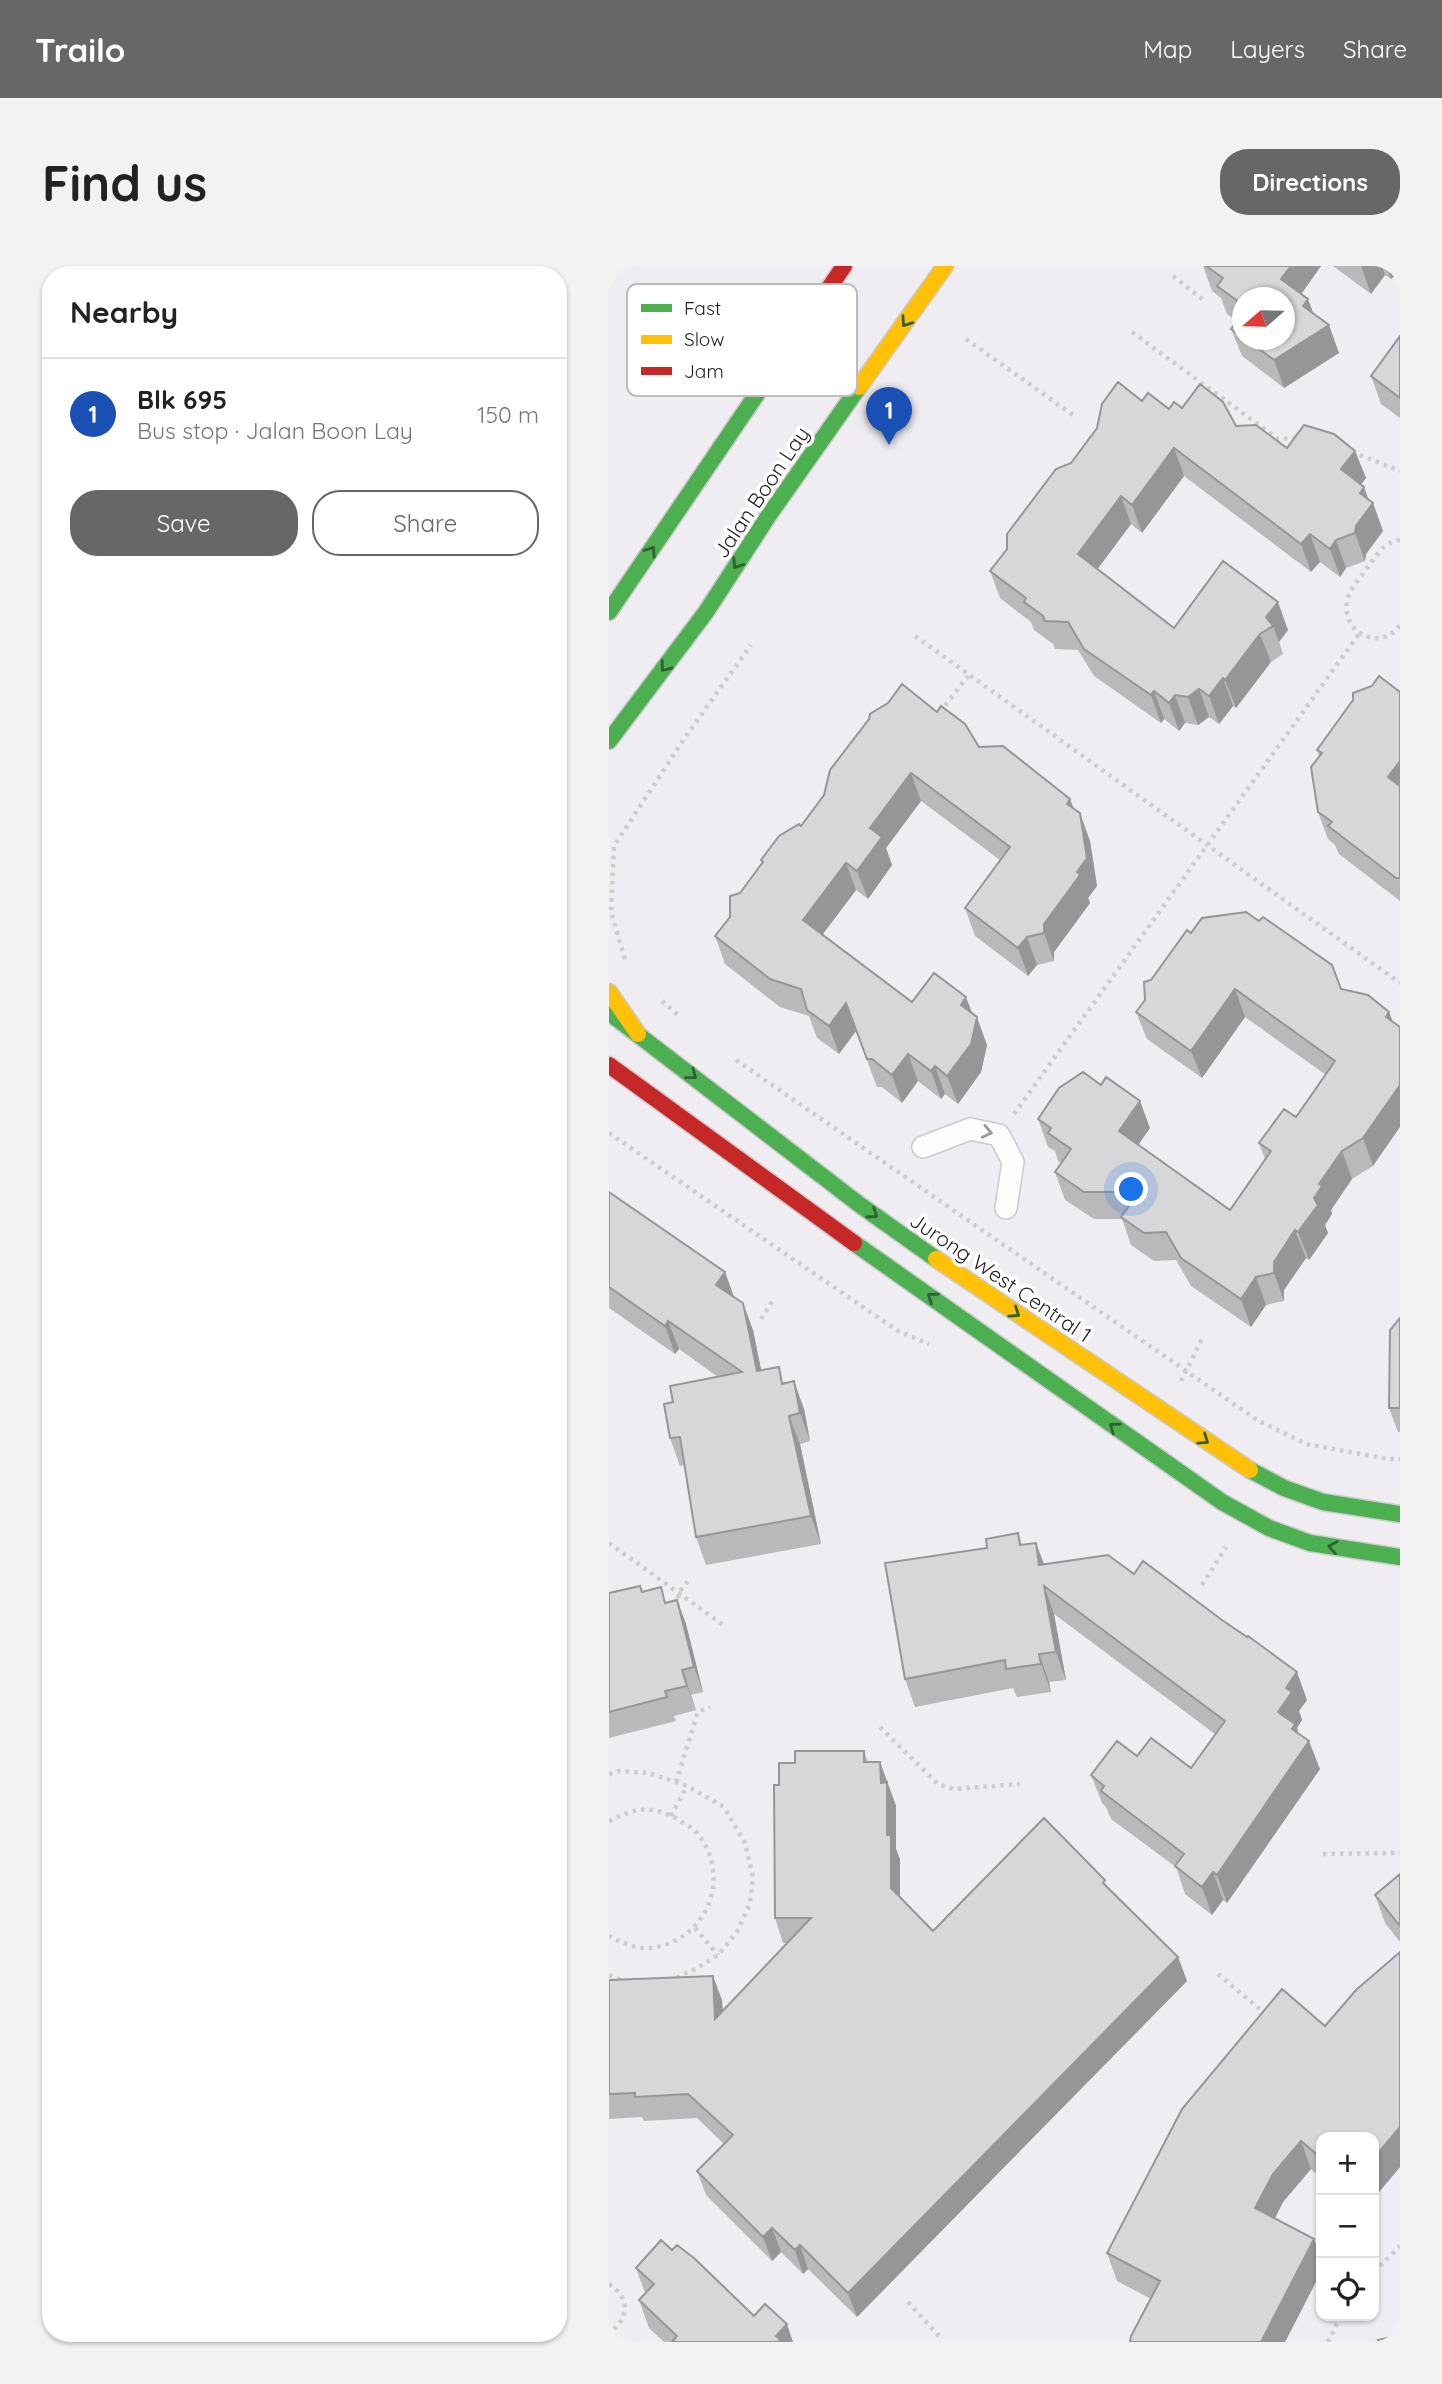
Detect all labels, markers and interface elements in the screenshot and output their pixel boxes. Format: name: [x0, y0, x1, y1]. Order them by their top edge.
text: Trailo: [35, 29, 125, 70]
text: Map: [1143, 34, 1192, 64]
text: Layers: [1230, 34, 1305, 64]
text: Share: [1343, 34, 1407, 64]
button: Directions: [1220, 149, 1400, 215]
text: Find us: [42, 152, 207, 213]
legend: [627, 284, 857, 396]
north arrow: [1232, 287, 1295, 350]
text: Nearby: [70, 293, 178, 331]
text: Fast: [684, 296, 721, 320]
one-way arrow: [902, 314, 914, 327]
text: Slow: [684, 327, 725, 351]
text: Jam: [684, 359, 724, 383]
text: Blk 695: [137, 383, 227, 416]
pin: 1: [866, 387, 912, 445]
text: 1: [89, 400, 97, 429]
text: 150 m: [477, 400, 539, 429]
text: Bus stop · Jalan Boon Lay: [137, 416, 413, 445]
street label: Jalan Boon Lay: [707, 421, 815, 563]
button: Save: [70, 490, 298, 556]
button: Share: [312, 490, 539, 556]
one-way arrow: [643, 545, 656, 558]
one-way arrow: [733, 556, 746, 569]
one-way arrow: [660, 659, 673, 672]
one-way arrow: [684, 1067, 697, 1080]
one-way arrow: [981, 1124, 993, 1139]
your location: [1114, 1172, 1148, 1206]
one-way arrow: [865, 1206, 878, 1218]
street label: Jurong West Central 1: [905, 1207, 1097, 1347]
one-way arrow: [927, 1293, 940, 1305]
one-way arrow: [1007, 1305, 1020, 1317]
one-way arrow: [1109, 1423, 1122, 1435]
one-way arrow: [1196, 1432, 1209, 1444]
one-way arrow: [1327, 1540, 1338, 1555]
map controls: [1316, 2132, 1379, 2321]
button: +: [1316, 2132, 1379, 2195]
button: −: [1316, 2195, 1379, 2258]
button: locate: [1316, 2258, 1379, 2321]

